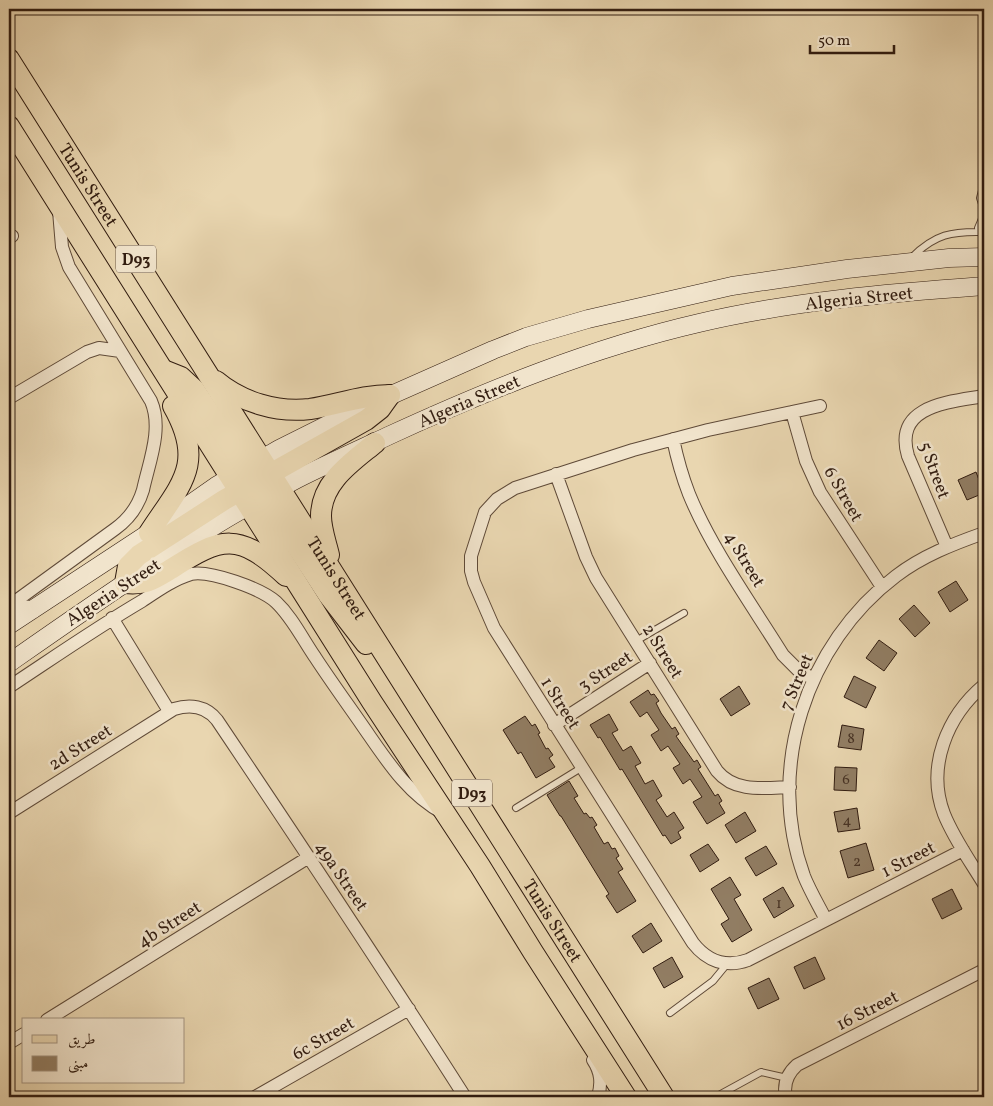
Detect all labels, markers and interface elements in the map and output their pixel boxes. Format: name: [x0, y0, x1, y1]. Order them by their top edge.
scale bar: [810, 22, 894, 54]
text: 50 m: [818, 31, 850, 52]
street label: Tunis Street: [51, 139, 123, 232]
road number: D93: [116, 245, 156, 272]
street label: Algeria Street: [804, 281, 914, 318]
street label: Algeria Street: [415, 370, 524, 435]
street label: 5 Street: [912, 438, 956, 503]
street label: 6 Street: [817, 463, 868, 527]
street label: 4 Street: [717, 527, 770, 593]
street label: Tunis Street: [300, 532, 371, 626]
street label: Algeria Street: [62, 553, 166, 633]
street label: 2 Street: [635, 620, 688, 684]
street label: 3 Street: [574, 645, 638, 699]
street label: 7 Street: [774, 650, 821, 715]
street label: 1 Street: [534, 673, 586, 735]
street label: 2d Street: [44, 719, 117, 778]
house number: 8: [847, 729, 855, 750]
house number: 6: [842, 770, 850, 791]
road number: D93: [452, 780, 492, 806]
house number: 4: [843, 811, 852, 832]
street label: 1 Street: [877, 836, 940, 885]
street label: 49a Street: [308, 837, 373, 917]
house number: 2: [853, 852, 861, 873]
street label: Tunis Street: [516, 875, 587, 968]
house number: 1: [776, 894, 782, 915]
street label: 4b Street: [133, 896, 207, 955]
street label: 16 Street: [832, 985, 903, 1038]
street label: 6c Street: [288, 1011, 359, 1067]
legend: [22, 1018, 185, 1084]
text: طريق: [68, 1030, 95, 1051]
text: مبنى: [68, 1054, 88, 1075]

